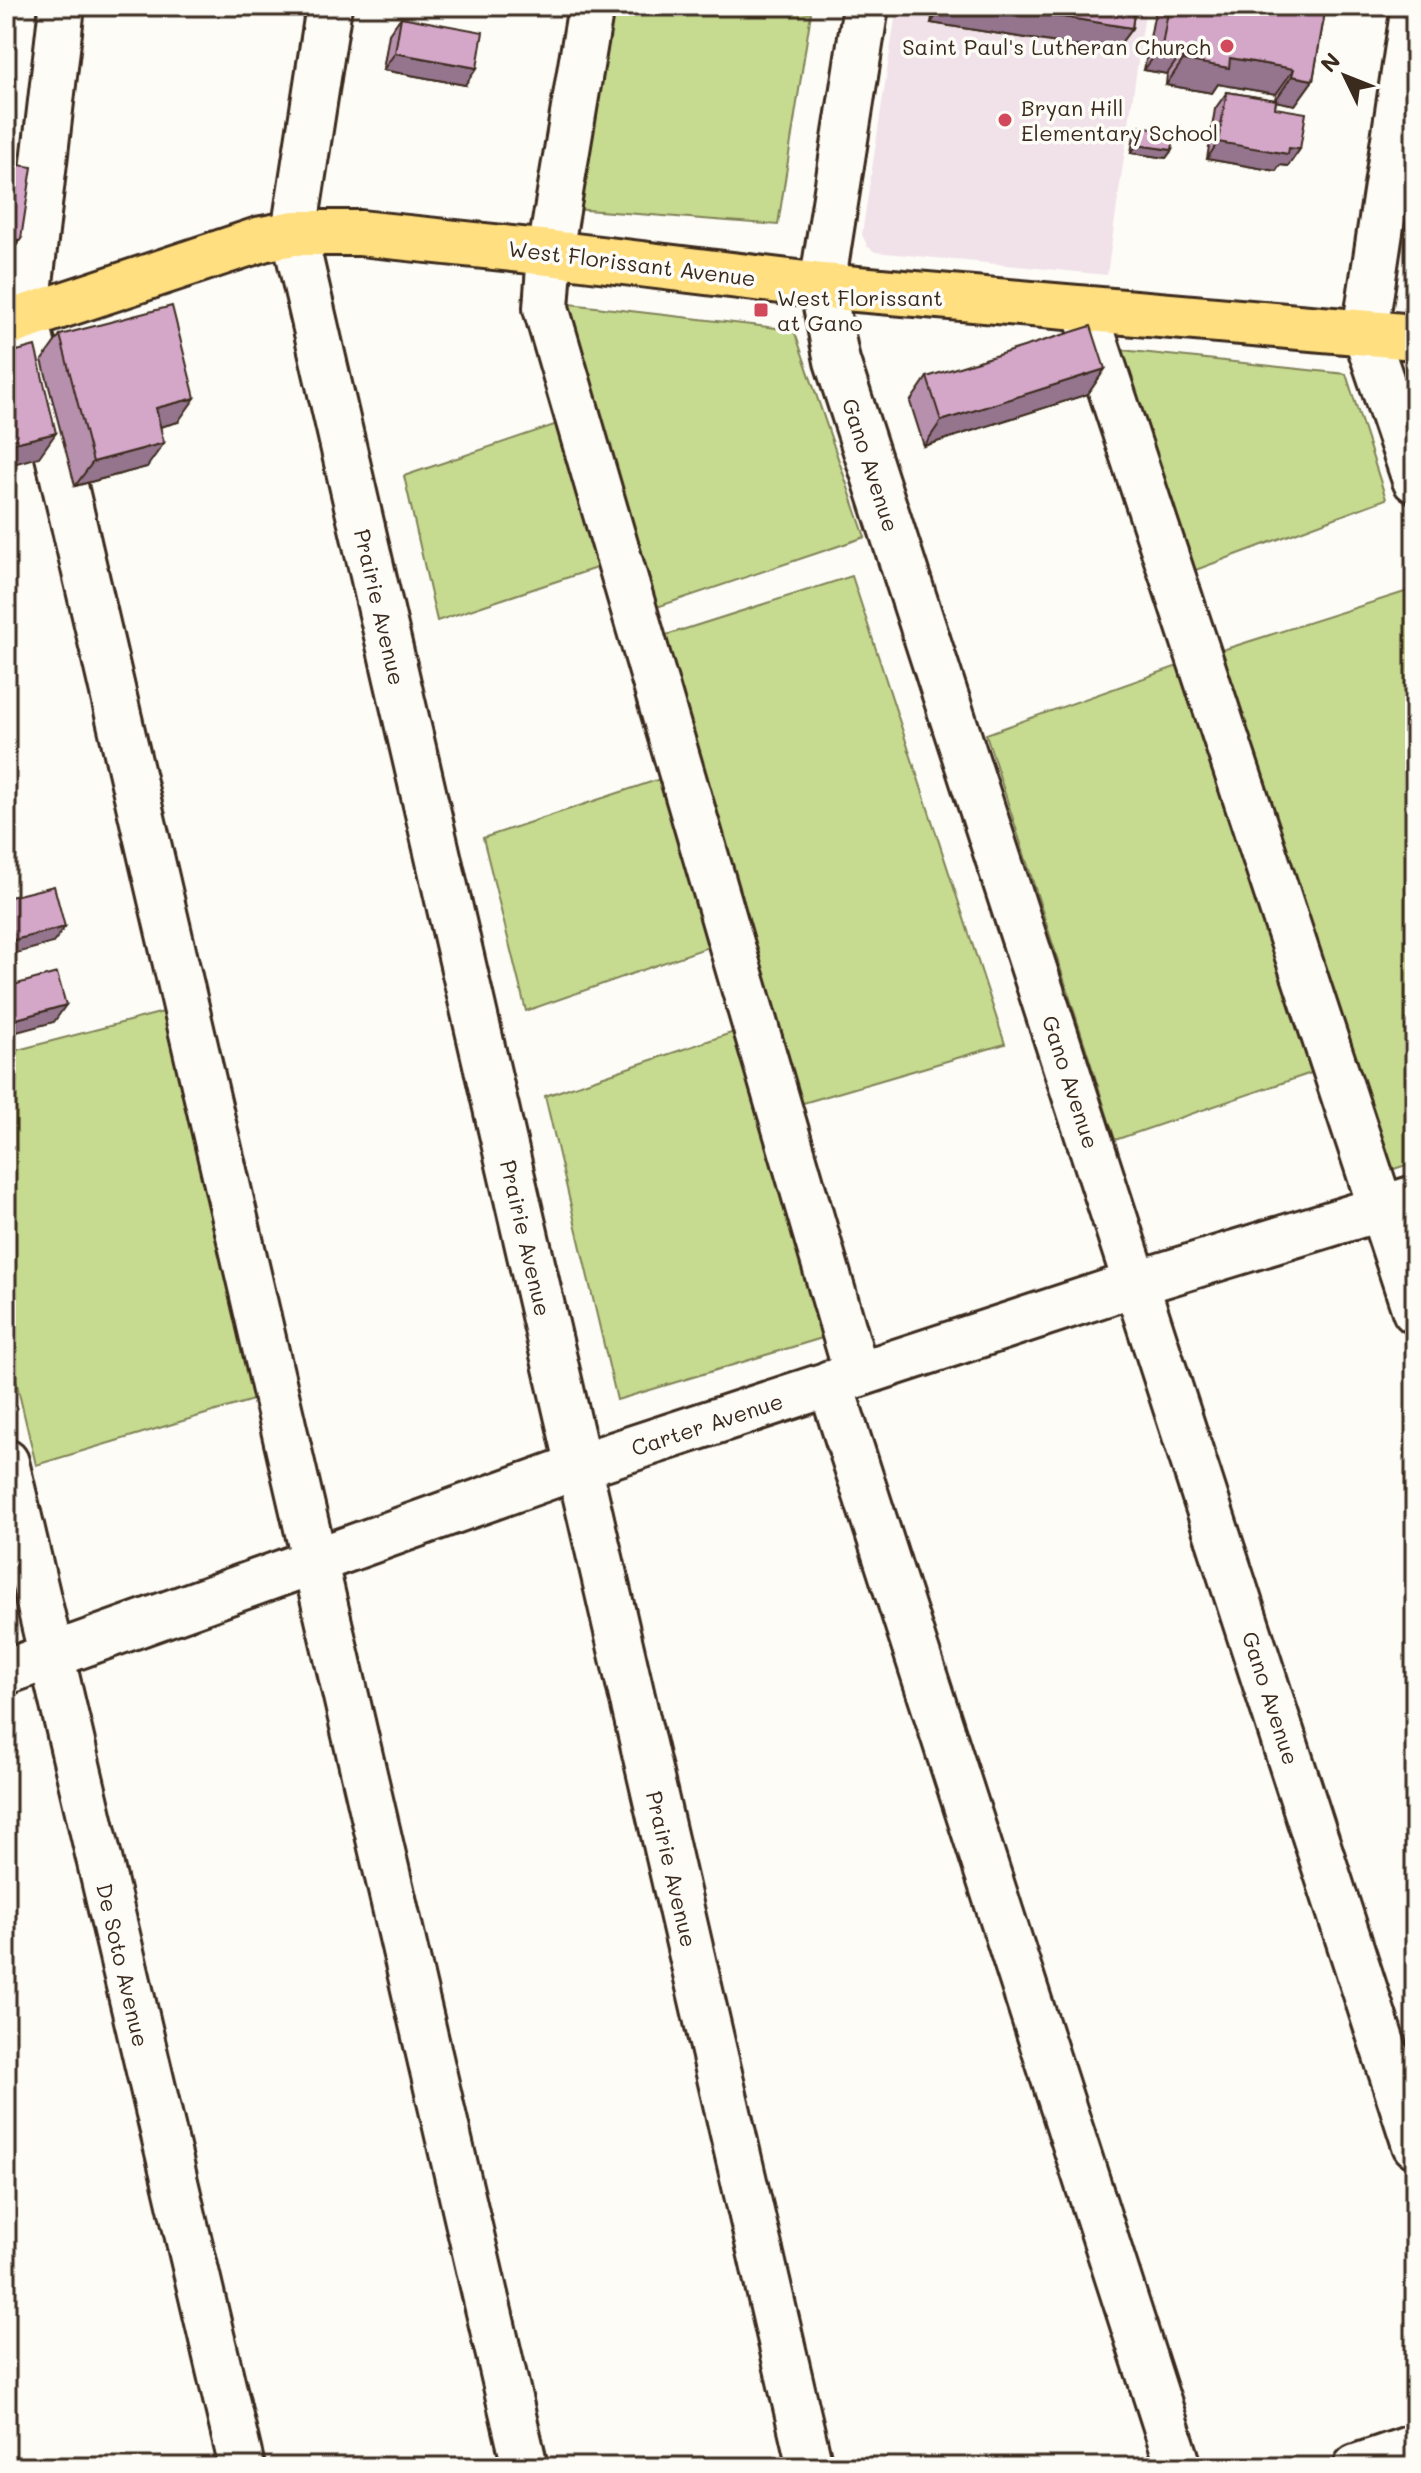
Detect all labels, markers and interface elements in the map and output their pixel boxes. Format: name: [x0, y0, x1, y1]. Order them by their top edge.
place label: Saint Paul's Lutheran Church: [902, 32, 1211, 61]
north arrow: [1305, 36, 1385, 116]
marker: Saint Paul's Lutheran Church: [1218, 37, 1236, 55]
text: N: [1314, 46, 1346, 78]
place label: Bryan Hill Elementary School: [1021, 93, 1218, 147]
marker: Bryan Hill Elementary School: [996, 111, 1014, 129]
street label: West Florissant Avenue: [507, 233, 757, 293]
place label: West Florissant at Gano: [777, 283, 943, 337]
marker: West Florissant at Gano: [752, 301, 770, 319]
street label: Gano Avenue: [836, 395, 906, 535]
street label: Prairie Avenue: [348, 526, 412, 688]
street label: Gano Avenue: [1036, 1012, 1106, 1152]
street label: Prairie Avenue: [494, 1157, 558, 1319]
street label: Carter Avenue: [627, 1386, 787, 1462]
street label: Gano Avenue: [1236, 1628, 1306, 1768]
street label: Prairie Avenue: [640, 1788, 704, 1950]
street label: De Soto Avenue: [90, 1880, 156, 2050]

